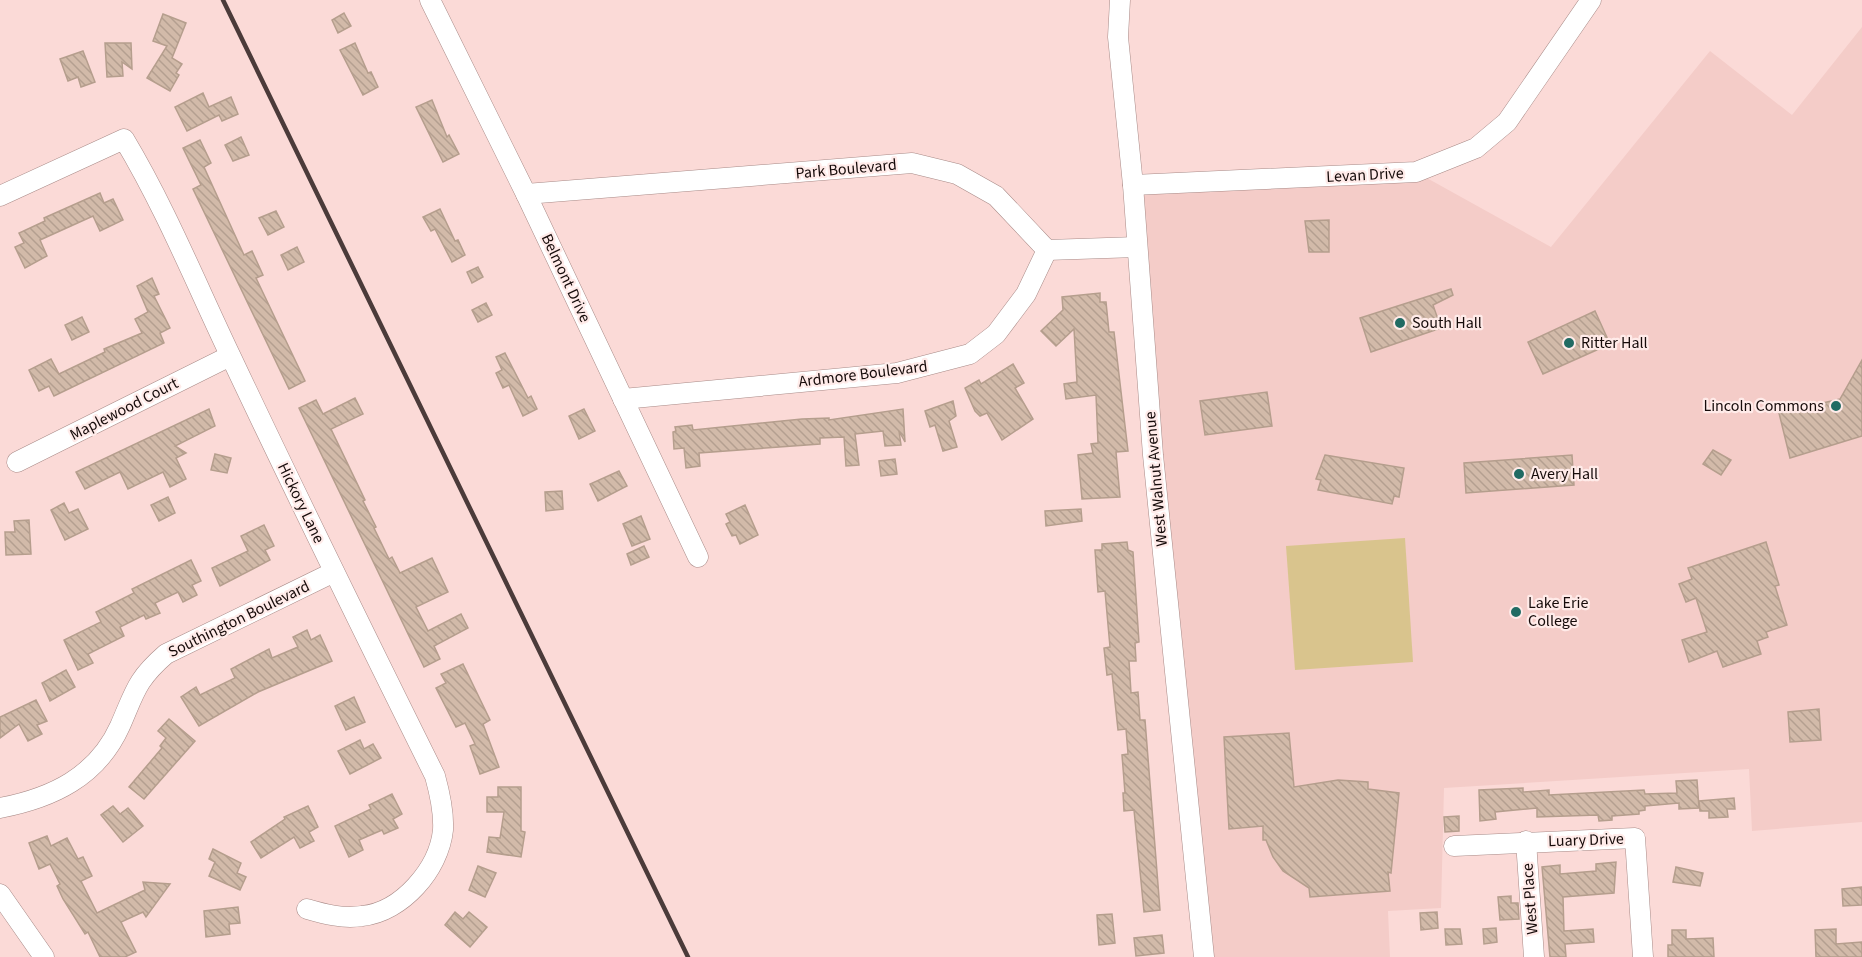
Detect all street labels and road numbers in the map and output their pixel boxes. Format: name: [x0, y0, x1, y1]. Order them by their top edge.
street label: Park Boulevard: [794, 154, 898, 184]
street label: Levan Drive: [1326, 162, 1404, 188]
street label: Belmont Drive: [536, 230, 596, 326]
street label: Ardmore Boulevard: [797, 355, 929, 393]
street label: Maplewood Court: [66, 372, 183, 446]
street label: West Walnut Avenue: [1139, 411, 1173, 547]
street label: Hickory Lane: [272, 459, 330, 547]
street label: Southington Boulevard: [165, 575, 313, 663]
street label: Luary Drive: [1548, 828, 1624, 852]
street label: West Place: [1517, 862, 1543, 935]

